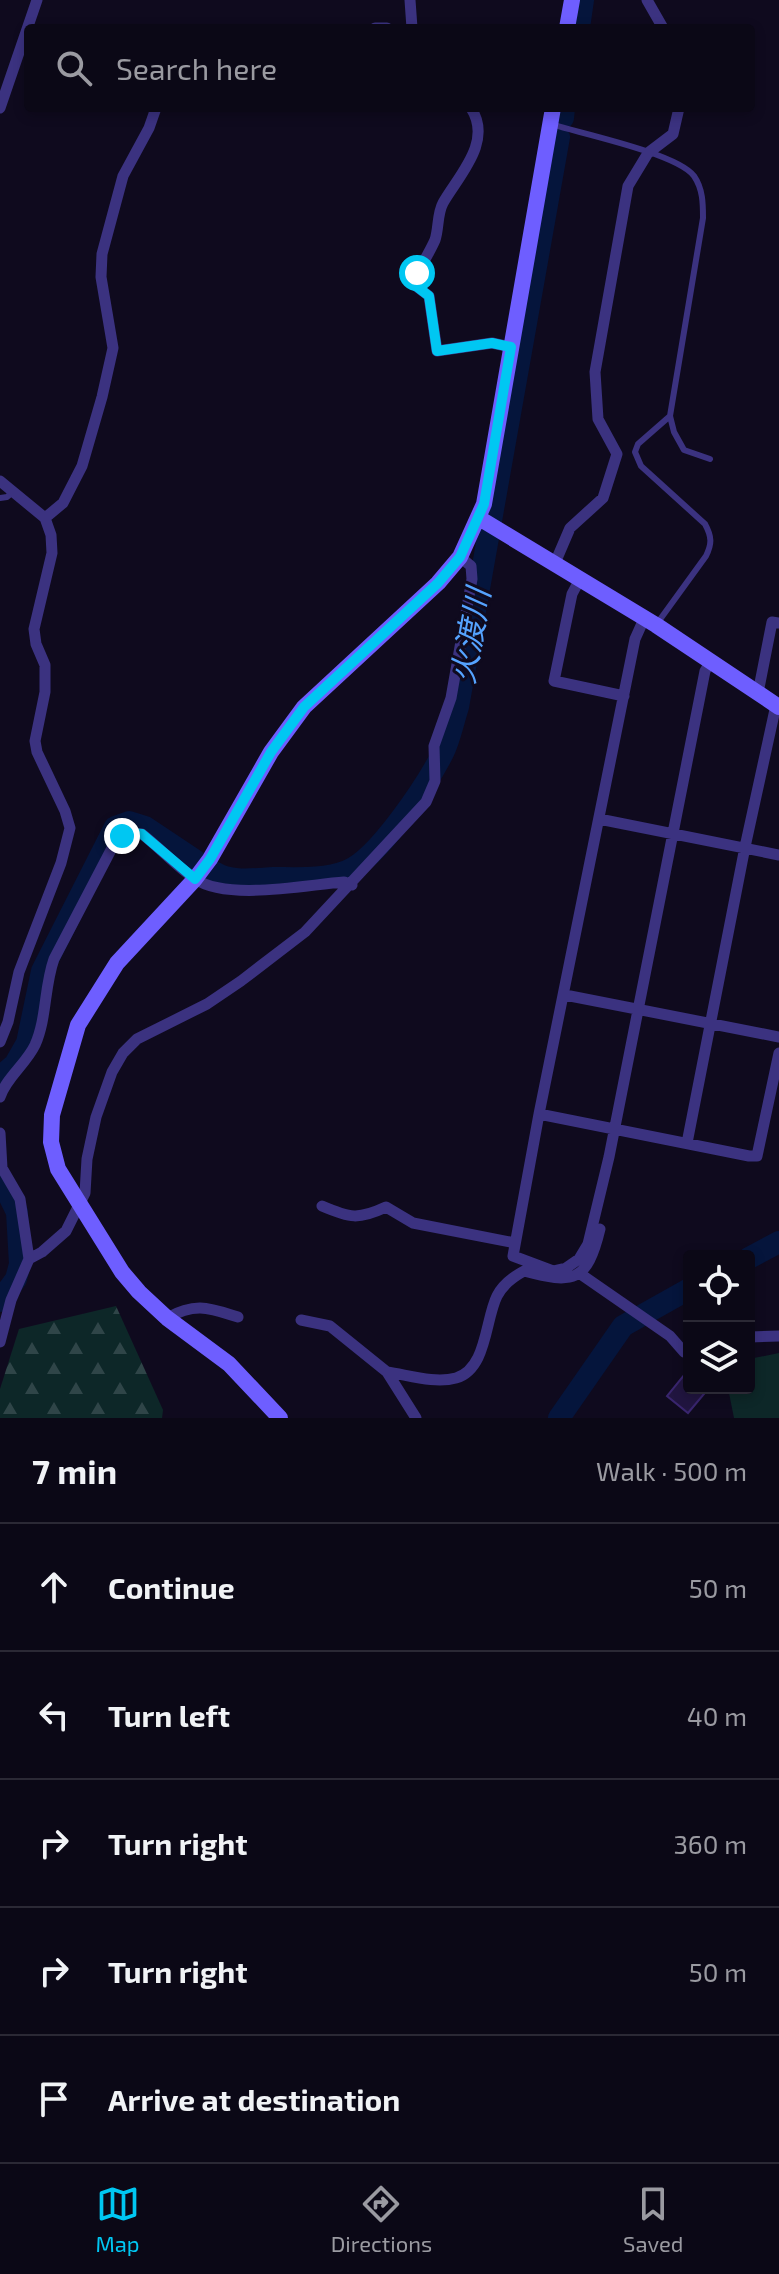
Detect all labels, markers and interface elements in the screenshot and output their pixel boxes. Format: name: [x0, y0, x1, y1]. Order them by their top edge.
search box: [24, 24, 755, 112]
icon: search: [52, 46, 96, 90]
text: Search here: [116, 50, 277, 86]
route start: [399, 255, 435, 291]
water label: 火渡川: [442, 582, 497, 686]
route end: [104, 818, 140, 854]
map controls: [683, 1250, 755, 1394]
button: locate: [683, 1250, 755, 1322]
button: layers: [683, 1322, 755, 1394]
text: 7 min: [32, 1450, 117, 1491]
text: Walk · 500 m: [596, 1455, 747, 1486]
icon: ahead: [32, 1565, 76, 1609]
text: Continue: [108, 1569, 235, 1605]
text: 50 m: [689, 1572, 747, 1603]
icon: left: [32, 1693, 76, 1737]
text: Turn left: [108, 1697, 230, 1733]
text: 40 m: [687, 1700, 747, 1731]
icon: right: [32, 1821, 76, 1865]
text: Turn right: [108, 1825, 248, 1861]
text: 360 m: [673, 1828, 747, 1859]
icon: right: [32, 1949, 76, 1993]
text: Turn right: [108, 1953, 248, 1989]
text: 50 m: [689, 1956, 747, 1987]
icon: arrive: [32, 2077, 76, 2121]
text: Arrive at destination: [108, 2081, 400, 2117]
tab: Map: [96, 2182, 140, 2256]
tab: Directions: [331, 2182, 432, 2256]
tab: Saved: [623, 2182, 683, 2256]

